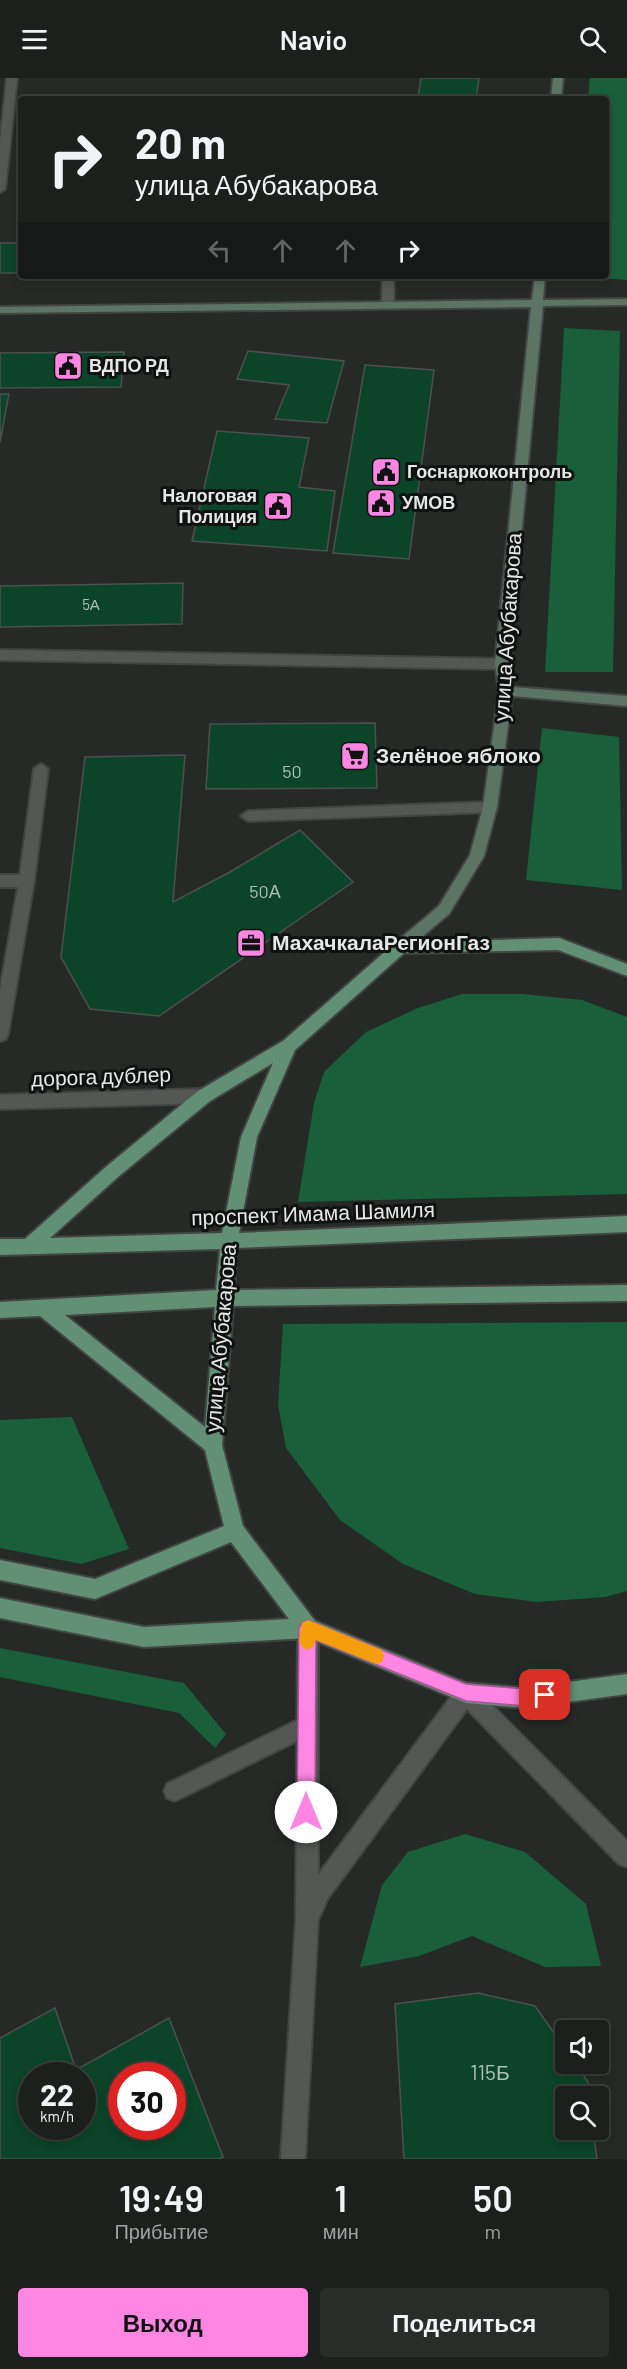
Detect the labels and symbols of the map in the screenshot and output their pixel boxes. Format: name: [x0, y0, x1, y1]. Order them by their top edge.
public building icon: ВДПО РД: [52, 350, 84, 382]
place label: ВДПО РД: [89, 354, 169, 376]
public building icon: Госнаркоконтроль: [370, 456, 402, 488]
place label: Госнаркоконтроль: [407, 460, 572, 482]
place label: Налоговая Полиция: [162, 484, 257, 527]
public building icon: УМОВ: [365, 487, 397, 519]
public building icon: Налоговая Полиция: [262, 490, 294, 522]
place label: УМОВ: [402, 491, 455, 513]
street label: улица Абубакарова: [487, 532, 526, 722]
house number: 5А: [82, 595, 100, 613]
supermarket icon: Зелёное яблоко: [339, 740, 371, 772]
place label: Зелёное яблоко: [376, 742, 541, 767]
house number: 50: [282, 760, 302, 782]
house number: 50А: [249, 880, 281, 902]
office icon: МахачкалаРегионГаз: [235, 927, 267, 959]
place label: МахачкалаРегионГаз: [272, 929, 490, 954]
street label: дорога дублер: [31, 1061, 171, 1090]
street label: проспект Имама Шамиля: [191, 1196, 435, 1229]
street label: улица Абубакарова: [199, 1242, 240, 1433]
pin: [519, 1669, 570, 1720]
position arrow: [274, 1780, 338, 1844]
house number: 115Б: [470, 2059, 510, 2084]
speed limit sign: 30: [108, 2062, 186, 2140]

